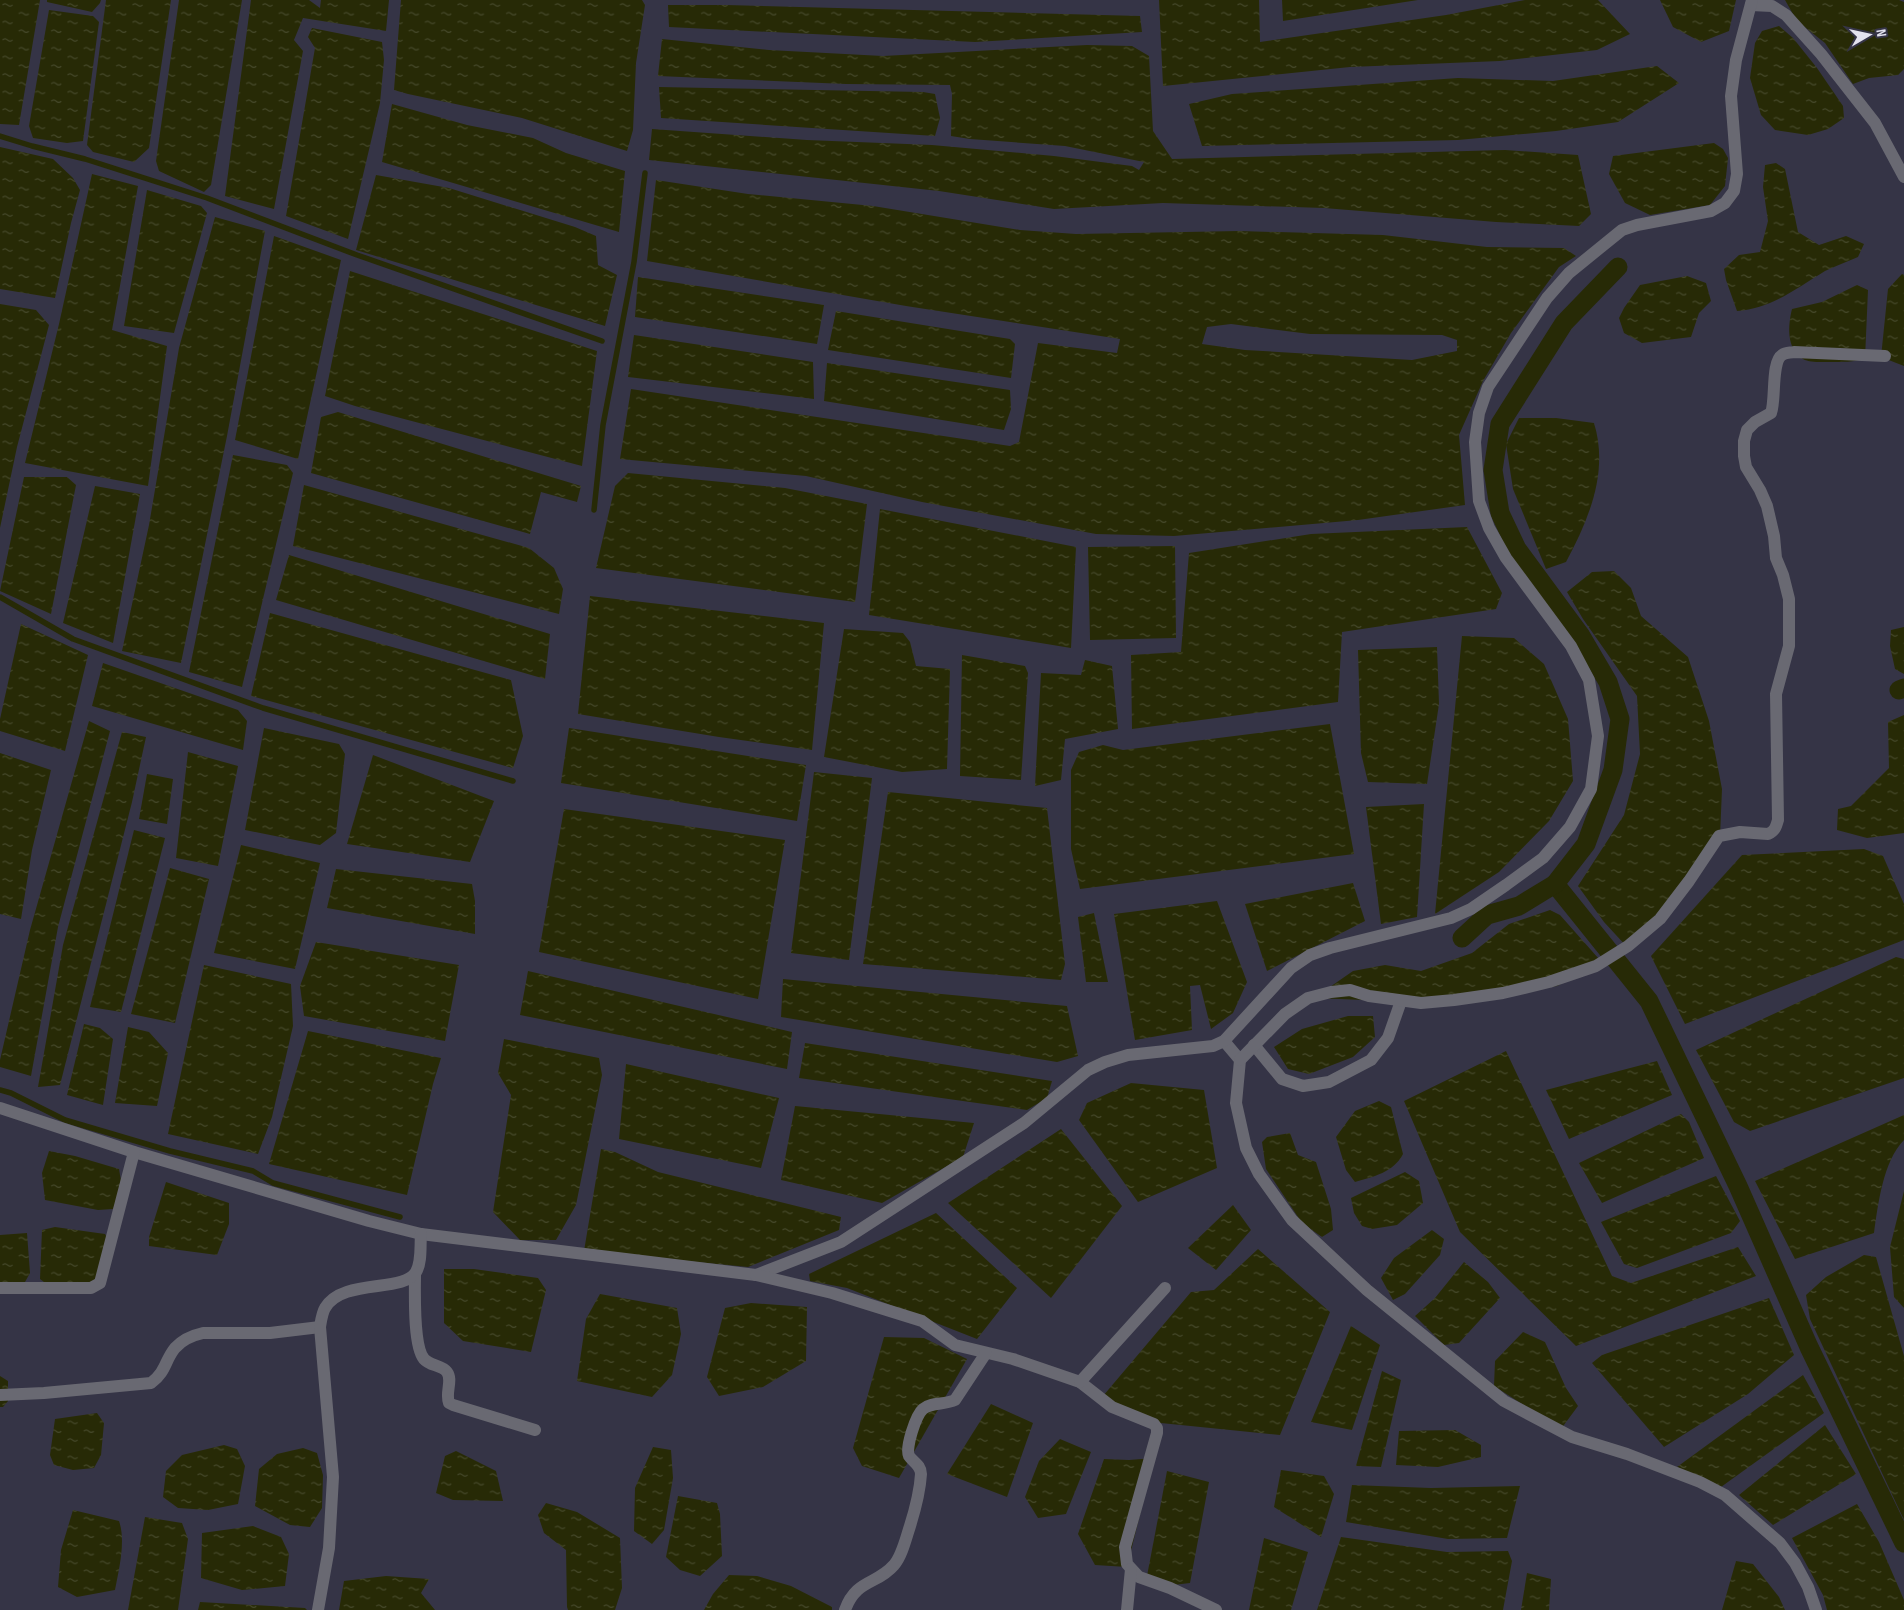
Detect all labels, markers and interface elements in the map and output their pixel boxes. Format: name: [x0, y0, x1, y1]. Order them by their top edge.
north arrow: [1844, 10, 1894, 60]
text: N: [1872, 28, 1890, 38]

